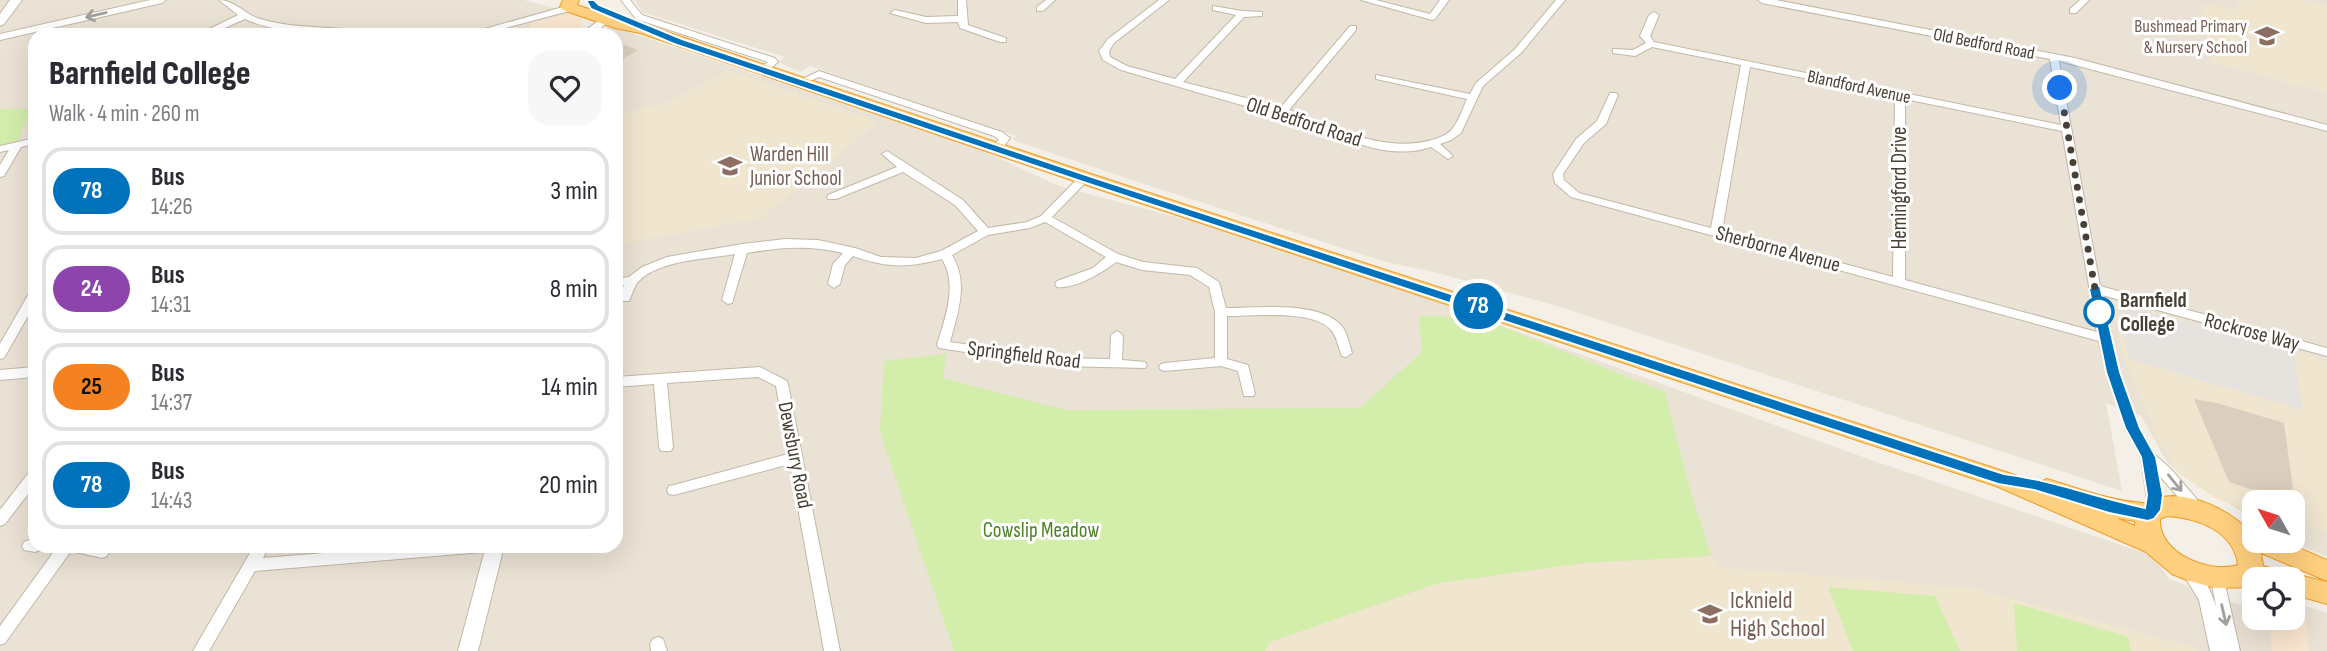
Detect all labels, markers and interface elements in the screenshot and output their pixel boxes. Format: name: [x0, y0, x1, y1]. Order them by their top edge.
one-way arrow: [85, 9, 108, 22]
place label: Bushmead Primary & Nursery School: [2134, 16, 2247, 58]
school or university icon: Bushmead Primary & Nursery School: [2253, 22, 2281, 50]
street label: Old Bedford Road: [1932, 24, 2036, 64]
button: heart: [528, 51, 602, 125]
text: Barnfield College: [49, 54, 250, 94]
street label: Blandford Avenue: [1805, 66, 1913, 108]
your location: [2042, 70, 2077, 105]
street label: Old Bedford Road: [1243, 92, 1365, 152]
text: Walk · 4 min · 260 m: [49, 100, 199, 128]
street label: Hemingford Drive: [1887, 127, 1912, 249]
place label: Warden Hill Junior School: [749, 142, 842, 191]
school or university icon: Warden Hill Junior School: [716, 152, 744, 180]
text: Bus: [151, 162, 185, 193]
text: 78: [81, 176, 102, 205]
text: 3 min: [550, 176, 598, 207]
text: 14:26: [151, 193, 193, 221]
street label: Sherborne Avenue: [1713, 220, 1843, 278]
text: Bus: [151, 260, 185, 291]
text: 24: [81, 274, 102, 303]
text: 8 min: [550, 274, 598, 305]
line badge: 78: [1446, 283, 1510, 329]
place label: Barnfield College: [2120, 288, 2187, 337]
text: 14:31: [151, 291, 191, 319]
text: 78: [1467, 291, 1489, 320]
marker: Barnfield College: [2084, 297, 2114, 327]
street label: Rockrose Way: [2202, 307, 2302, 357]
street label: Springfield Road: [966, 336, 1082, 374]
text: Bus: [151, 358, 185, 389]
text: 25: [81, 372, 102, 401]
text: 14 min: [541, 372, 598, 403]
text: 14:37: [151, 389, 192, 417]
street label: Dewsbury Road: [772, 400, 818, 510]
text: Bus: [151, 456, 185, 487]
text: 78: [81, 470, 102, 499]
text: 20 min: [539, 470, 598, 501]
one-way arrow: [2167, 474, 2182, 492]
text: 14:43: [151, 487, 192, 515]
north arrow: [2242, 490, 2305, 553]
map controls: [2242, 490, 2305, 630]
park label: Cowslip Meadow: [983, 518, 1099, 543]
button: locate: [2242, 567, 2305, 630]
place label: Icknield High School: [1730, 586, 1825, 643]
school or university icon: Icknield High School: [1696, 600, 1724, 628]
one-way arrow: [2218, 603, 2231, 626]

